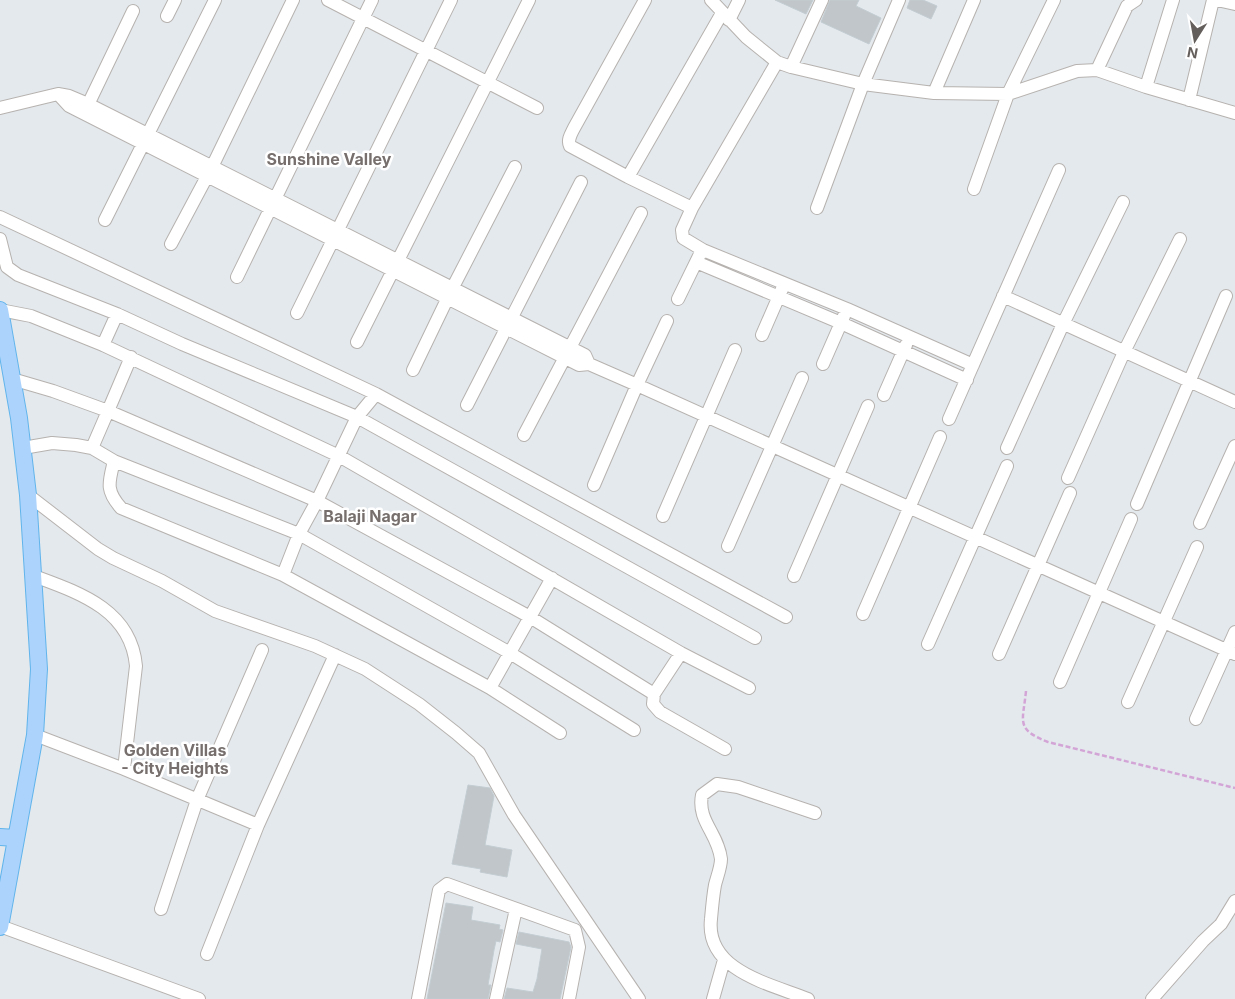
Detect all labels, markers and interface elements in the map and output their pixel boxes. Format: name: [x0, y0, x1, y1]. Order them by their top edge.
north arrow: [1170, 15, 1220, 65]
text: N: [1186, 44, 1199, 63]
district label: Sunshine Valley: [267, 149, 392, 169]
district label: Balaji Nagar: [323, 506, 417, 526]
district label: Golden Villas - City Heights: [121, 740, 229, 778]

